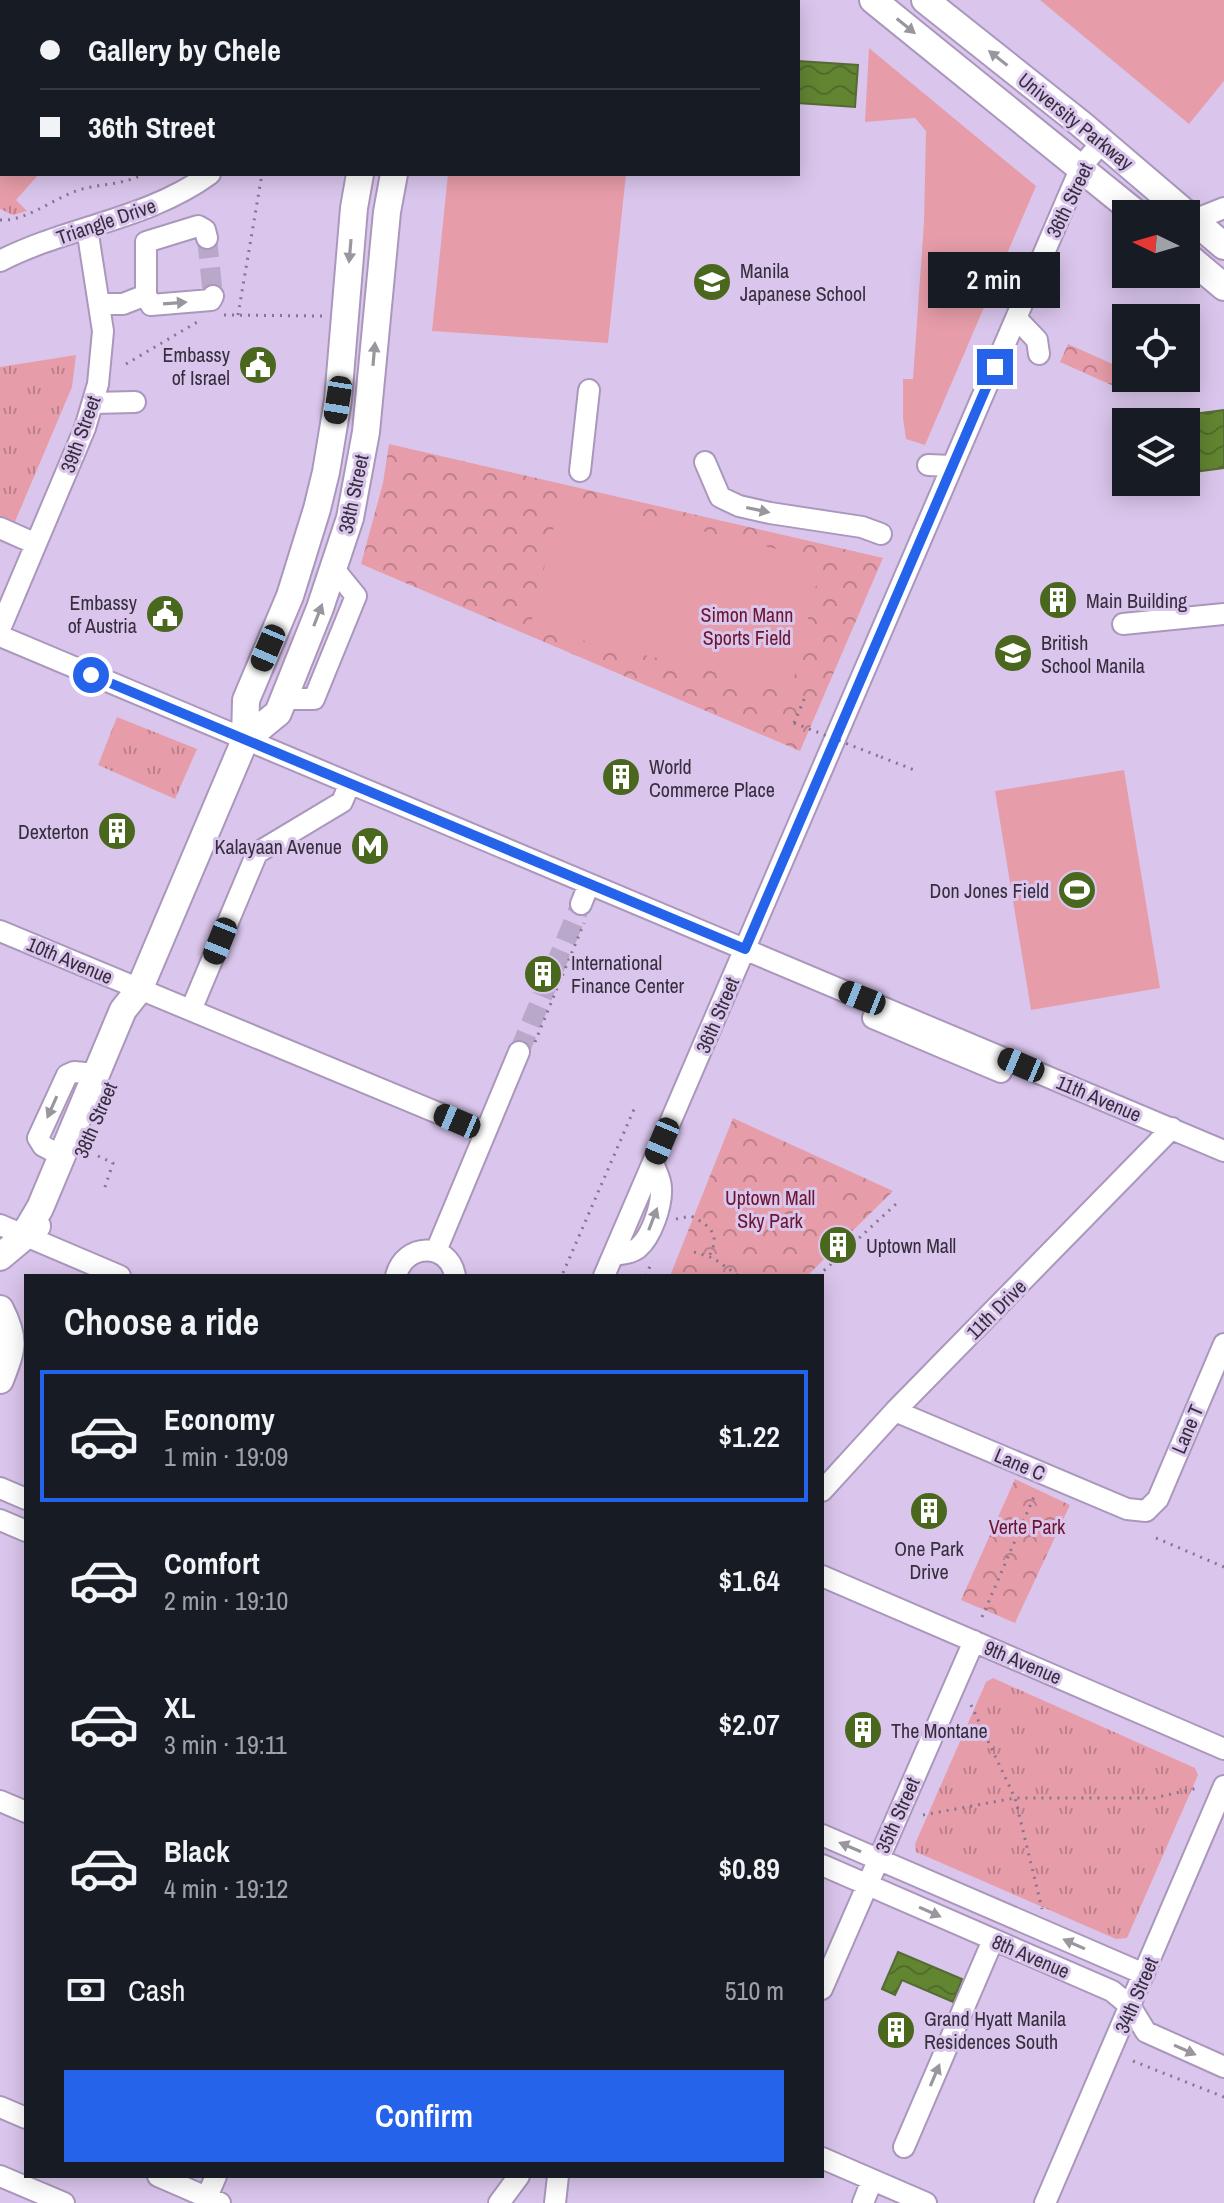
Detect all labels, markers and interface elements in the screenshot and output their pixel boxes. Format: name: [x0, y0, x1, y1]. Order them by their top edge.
one-way arrow: [896, 17, 916, 34]
text: Gallery by Chele: [88, 30, 281, 70]
one-way arrow: [988, 50, 1008, 67]
street label: University Parkway: [1013, 66, 1140, 176]
text: 36th Street: [88, 107, 215, 147]
street label: 36th Street: [1039, 158, 1099, 242]
street label: Triangle Drive: [53, 191, 159, 251]
north arrow: [1112, 200, 1200, 288]
map controls: [1112, 200, 1200, 496]
one-way arrow: [344, 239, 357, 264]
callout: 2 min: [929, 251, 1061, 307]
place label: Manila Japanese School: [740, 257, 866, 307]
school or university icon: Manila Japanese School: [691, 261, 733, 303]
text: 2 min: [967, 262, 1021, 297]
one-way arrow: [163, 296, 188, 309]
button: locate: [1112, 304, 1200, 392]
place label: Embassy of Israel: [163, 341, 231, 391]
one-way arrow: [367, 341, 380, 366]
public building icon: Embassy of Israel: [237, 344, 279, 386]
route end: [977, 349, 1013, 385]
car: [322, 374, 354, 426]
street label: 39th Street: [54, 391, 107, 476]
button: layers: [1112, 408, 1200, 496]
street label: 38th Street: [331, 452, 375, 536]
one-way arrow: [745, 504, 770, 517]
building icon: Main Building: [1037, 579, 1079, 621]
place label: Main Building: [1086, 587, 1187, 614]
place label: Embassy of Austria: [68, 589, 138, 639]
public building icon: Embassy of Austria: [144, 593, 186, 635]
park label: Simon Mann Sports Field: [701, 601, 793, 651]
one-way arrow: [311, 603, 324, 627]
car: [248, 621, 288, 675]
place label: British School Manila: [1041, 629, 1145, 679]
school or university icon: British School Manila: [992, 632, 1034, 674]
route start: [73, 657, 109, 693]
place label: World Commerce Place: [649, 753, 775, 803]
building icon: World Commerce Place: [600, 756, 642, 798]
building icon: Dexterton: [96, 810, 138, 852]
place label: Dexterton: [18, 818, 89, 845]
metro station icon: Kalayaan Avenue: [349, 825, 391, 867]
place label: Kalayaan Avenue: [215, 833, 342, 860]
sports icon: Don Jones Field: [1056, 869, 1098, 911]
place label: Don Jones Field: [930, 877, 1049, 904]
car: [200, 914, 240, 968]
street label: 10th Avenue: [23, 930, 117, 990]
place label: International Finance Center: [571, 949, 685, 999]
building icon: International Finance Center: [522, 953, 564, 995]
street label: 36th Street: [689, 972, 745, 1057]
car: [835, 978, 889, 1018]
car: [994, 1045, 1048, 1085]
street label: 11th Avenue: [1052, 1068, 1146, 1128]
street label: 38th Street: [67, 1077, 123, 1162]
one-way arrow: [45, 1095, 59, 1118]
car: [430, 1101, 484, 1141]
car: [642, 1114, 682, 1168]
park label: Uptown Mall Sky Park: [725, 1184, 815, 1234]
one-way arrow: [647, 1207, 660, 1231]
building icon: Uptown Mall: [817, 1224, 859, 1266]
place label: Uptown Mall: [866, 1232, 956, 1259]
street label: 11th Drive: [960, 1273, 1032, 1345]
text: Choose a ride: [64, 1298, 259, 1346]
text: Economy: [164, 1399, 275, 1439]
icon: car: [68, 1400, 140, 1472]
street label: Lane T: [1165, 1400, 1209, 1458]
text: $1.22: [718, 1416, 780, 1456]
text: 1 min · 19:09: [164, 1439, 288, 1474]
street label: Lane C: [990, 1441, 1050, 1487]
building icon: One Park Drive: [908, 1490, 950, 1532]
park label: Verte Park: [989, 1513, 1066, 1540]
place label: One Park Drive: [894, 1535, 964, 1585]
text: Comfort: [164, 1543, 260, 1583]
icon: car: [68, 1544, 140, 1616]
text: $1.64: [718, 1560, 780, 1600]
text: 2 min · 19:10: [164, 1583, 288, 1618]
street label: 9th Avenue: [980, 1634, 1066, 1690]
text: XL: [164, 1687, 195, 1727]
icon: car: [68, 1688, 140, 1760]
text: $2.07: [718, 1704, 780, 1744]
building icon: The Montane: [842, 1709, 884, 1751]
place label: The Montane: [891, 1717, 988, 1744]
text: 3 min · 19:11: [164, 1727, 287, 1762]
street label: 35th Street: [868, 1772, 926, 1857]
text: Black: [164, 1831, 230, 1871]
icon: car: [68, 1832, 140, 1904]
one-way arrow: [838, 1840, 862, 1853]
text: $0.89: [718, 1848, 780, 1888]
text: 4 min · 19:12: [164, 1871, 288, 1906]
one-way arrow: [918, 1906, 942, 1919]
street label: 8th Avenue: [988, 1928, 1074, 1984]
one-way arrow: [1062, 1937, 1086, 1950]
street label: 34th Street: [1108, 1952, 1164, 2037]
icon: cash: [64, 1968, 108, 2012]
text: Cash: [128, 1970, 185, 2010]
text: 510 m: [725, 1973, 784, 2008]
place label: Grand Hyatt Manila Residences South: [924, 2005, 1066, 2055]
building icon: Grand Hyatt Manila Residences South: [875, 2009, 917, 2051]
one-way arrow: [1173, 2043, 1197, 2056]
one-way arrow: [928, 2063, 941, 2087]
button: Confirm: [64, 2070, 784, 2162]

